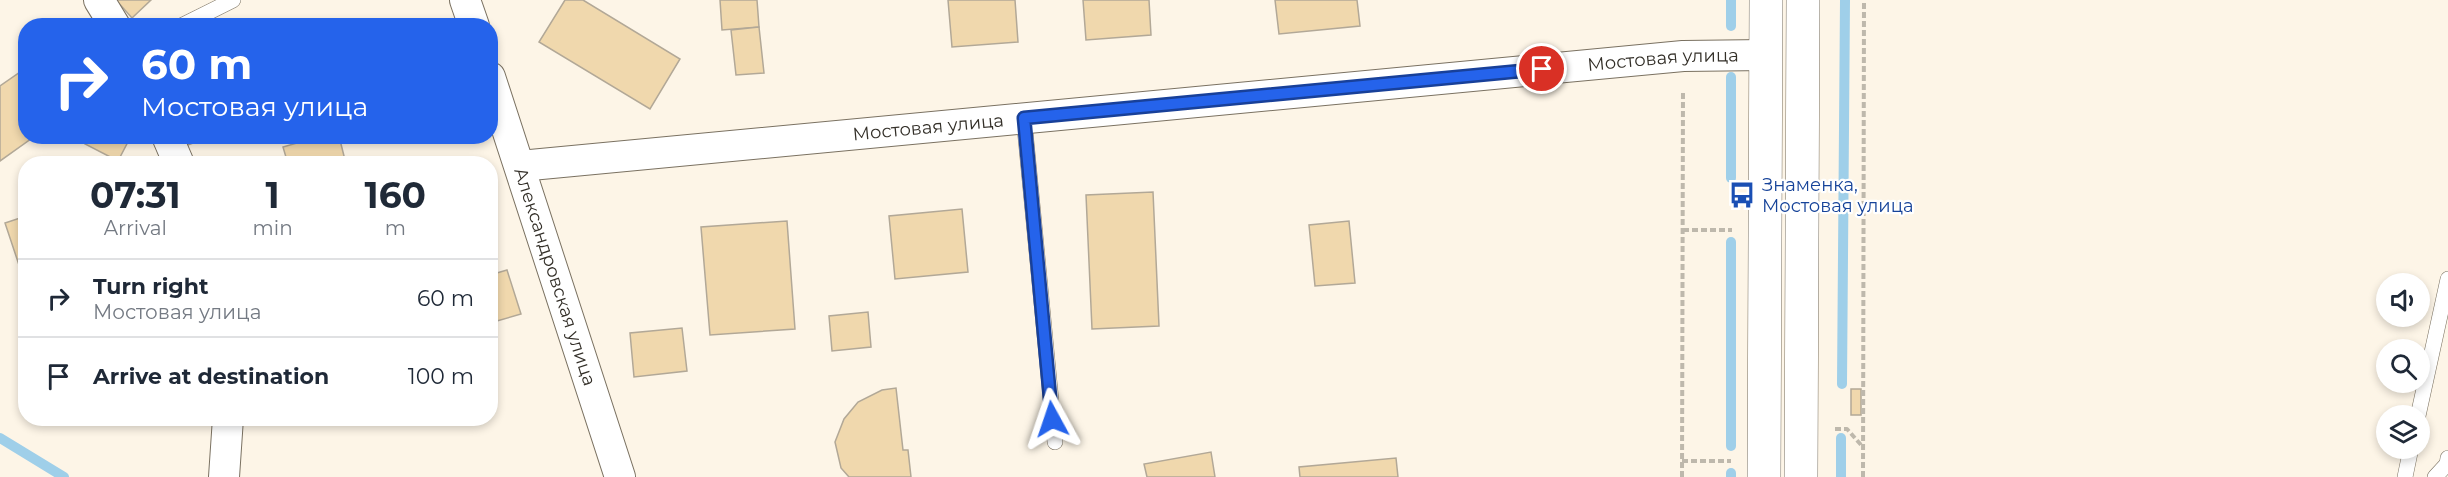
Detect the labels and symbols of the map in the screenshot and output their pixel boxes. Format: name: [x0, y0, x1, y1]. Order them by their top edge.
pin: [1516, 43, 1567, 94]
street label: Мостовая улица: [1586, 44, 1739, 76]
street label: Мостовая улица: [852, 109, 1005, 145]
street label: Александровская улица: [509, 165, 601, 389]
place label: Знаменка, Мостовая улица: [1762, 174, 1914, 217]
bus stop icon: Знаменка, Мостовая улица: [1727, 180, 1757, 210]
position arrow: [1020, 387, 1084, 451]

